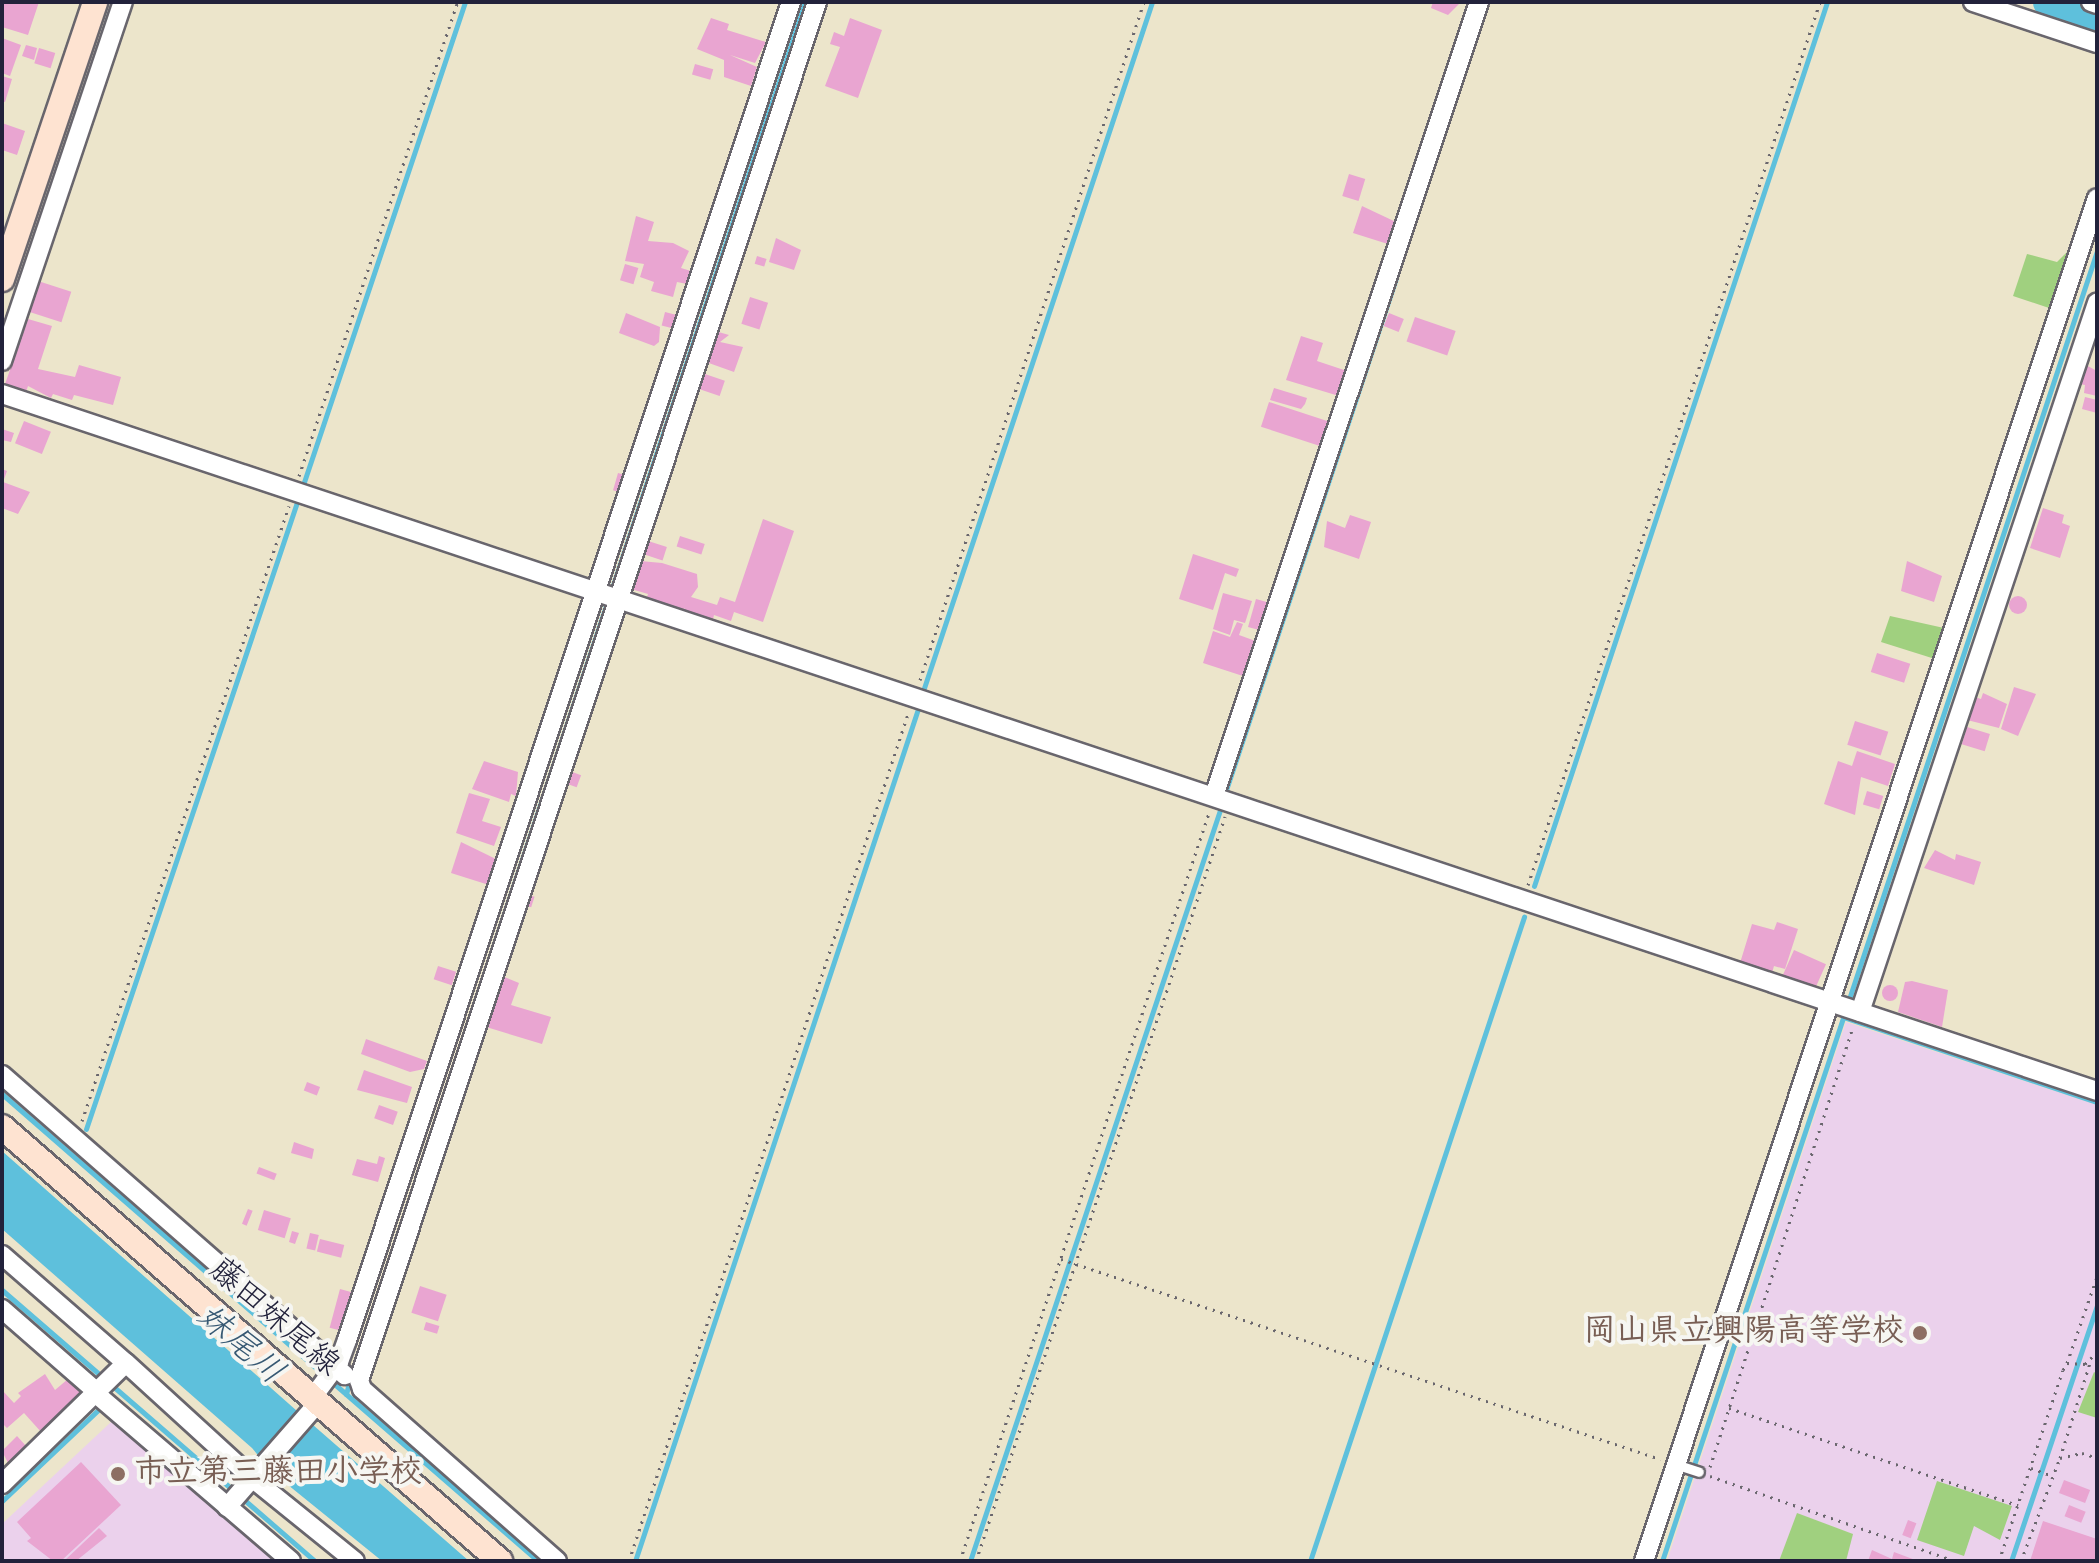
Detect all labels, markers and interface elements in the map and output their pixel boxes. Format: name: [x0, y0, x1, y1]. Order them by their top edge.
street label: 藤田妹尾線: [200, 1252, 346, 1386]
water label: 妹尾川: [187, 1297, 291, 1395]
place label: 岡山県立興陽高等学校: [1584, 1314, 1904, 1352]
marker: 岡山県立興陽高等学校: [1911, 1324, 1929, 1342]
place label: 市立第三藤田小学校: [134, 1455, 422, 1493]
marker: 市立第三藤田小学校: [109, 1465, 127, 1483]

